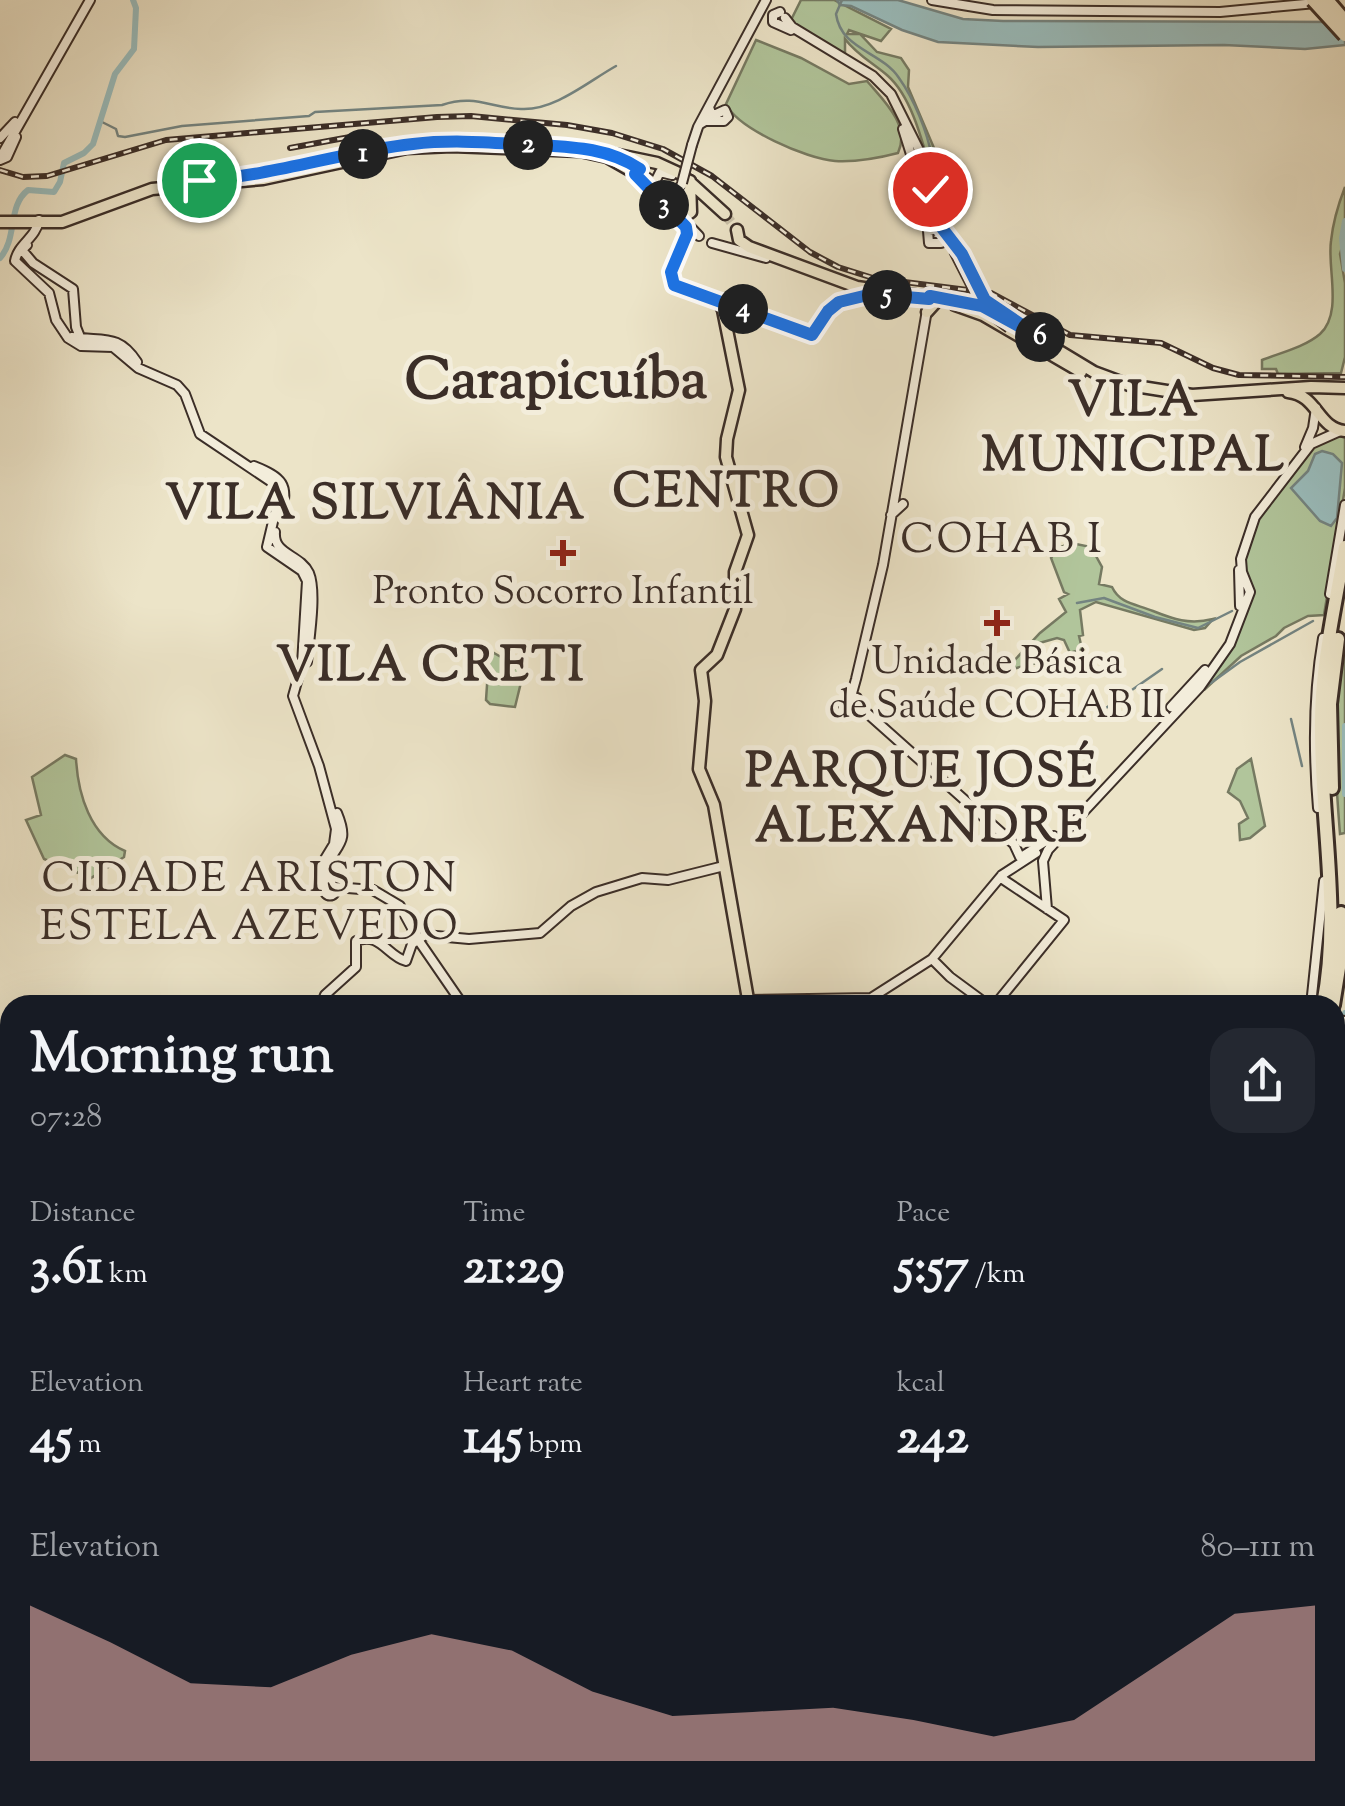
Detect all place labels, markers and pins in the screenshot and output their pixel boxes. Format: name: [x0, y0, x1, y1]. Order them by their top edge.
pin: 2: [503, 120, 553, 170]
pin: 1: [338, 129, 388, 179]
pin: [157, 138, 242, 223]
pin: [888, 147, 973, 232]
pin: 3: [639, 180, 689, 230]
pin: 5: [862, 270, 912, 320]
pin: 4: [718, 284, 768, 334]
pin: 6: [1015, 312, 1065, 362]
marker: Pronto Socorro Infantil: [550, 540, 576, 566]
place label: Pronto Socorro Infantil: [373, 567, 753, 621]
marker: Unidade Básica de Saúde COHAB II: [984, 610, 1010, 636]
place label: Unidade Básica de Saúde COHAB II: [829, 637, 1165, 735]

